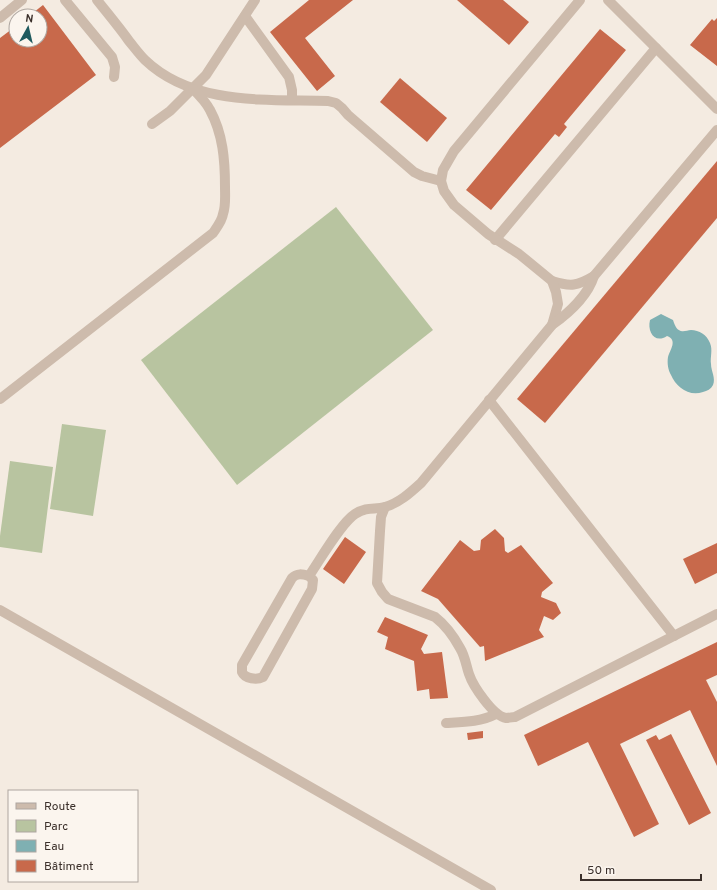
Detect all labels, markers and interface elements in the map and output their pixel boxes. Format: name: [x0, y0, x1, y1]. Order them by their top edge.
north arrow: [8, 8, 48, 48]
text: N: [24, 12, 34, 27]
legend: [8, 790, 138, 882]
text: Route: [44, 799, 76, 815]
text: Parc: [44, 819, 68, 835]
text: Eau: [44, 839, 64, 855]
scale bar: [581, 856, 701, 882]
text: Bâtiment: [44, 859, 94, 875]
text: 50 m: [587, 863, 615, 879]

